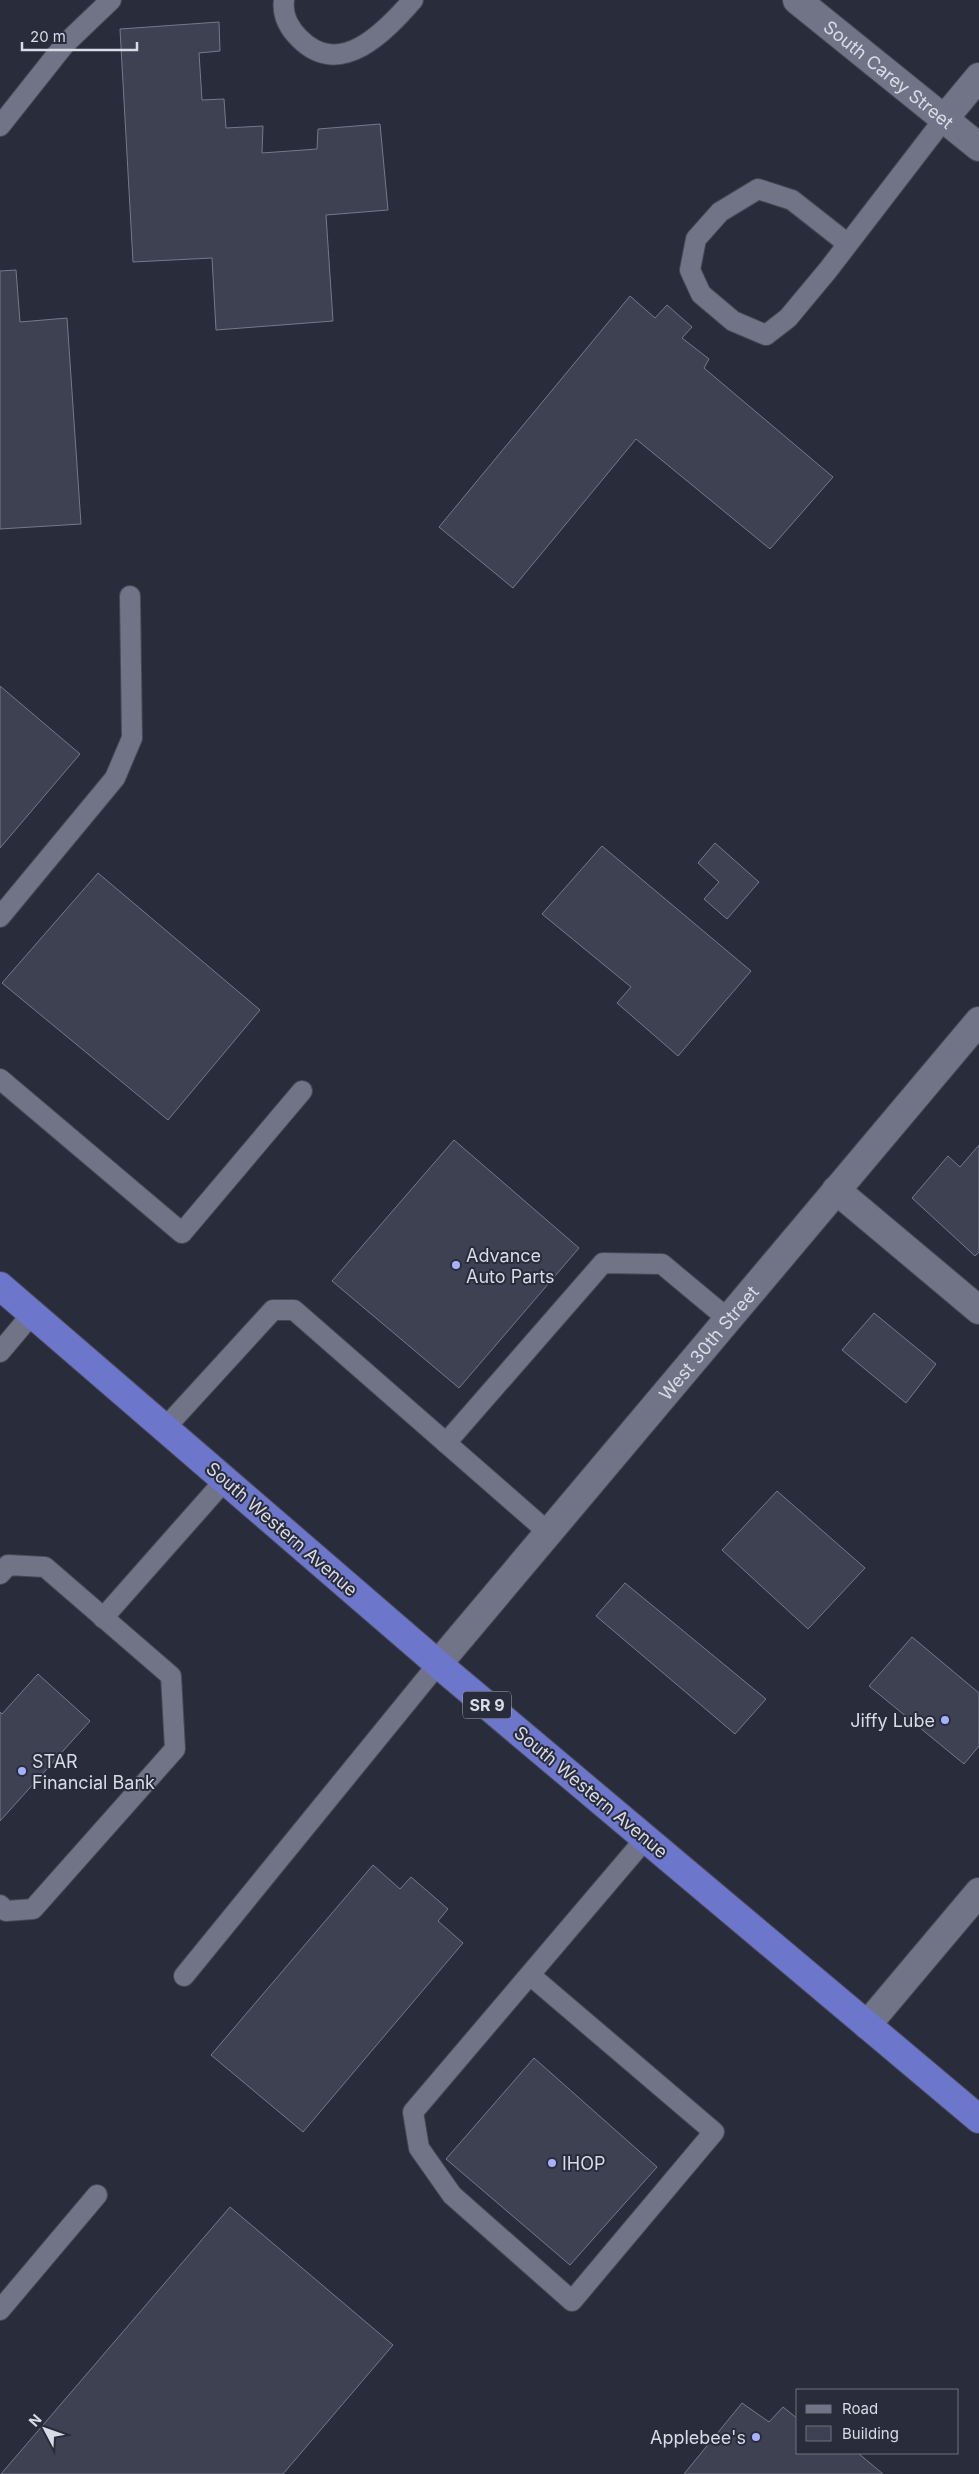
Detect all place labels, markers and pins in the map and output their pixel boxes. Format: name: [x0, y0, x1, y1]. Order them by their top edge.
place label: Advance Auto Parts: [466, 1245, 555, 1287]
marker: Advance Auto Parts: [450, 1259, 462, 1271]
place label: Jiffy Lube: [850, 1710, 935, 1731]
marker: Jiffy Lube: [939, 1714, 951, 1726]
place label: STAR Financial Bank: [32, 1751, 155, 1793]
marker: STAR Financial Bank: [16, 1765, 28, 1777]
place label: IHOP: [562, 2153, 605, 2174]
marker: IHOP: [546, 2157, 558, 2169]
place label: Applebee's: [650, 2427, 746, 2448]
marker: Applebee's: [750, 2431, 762, 2443]

